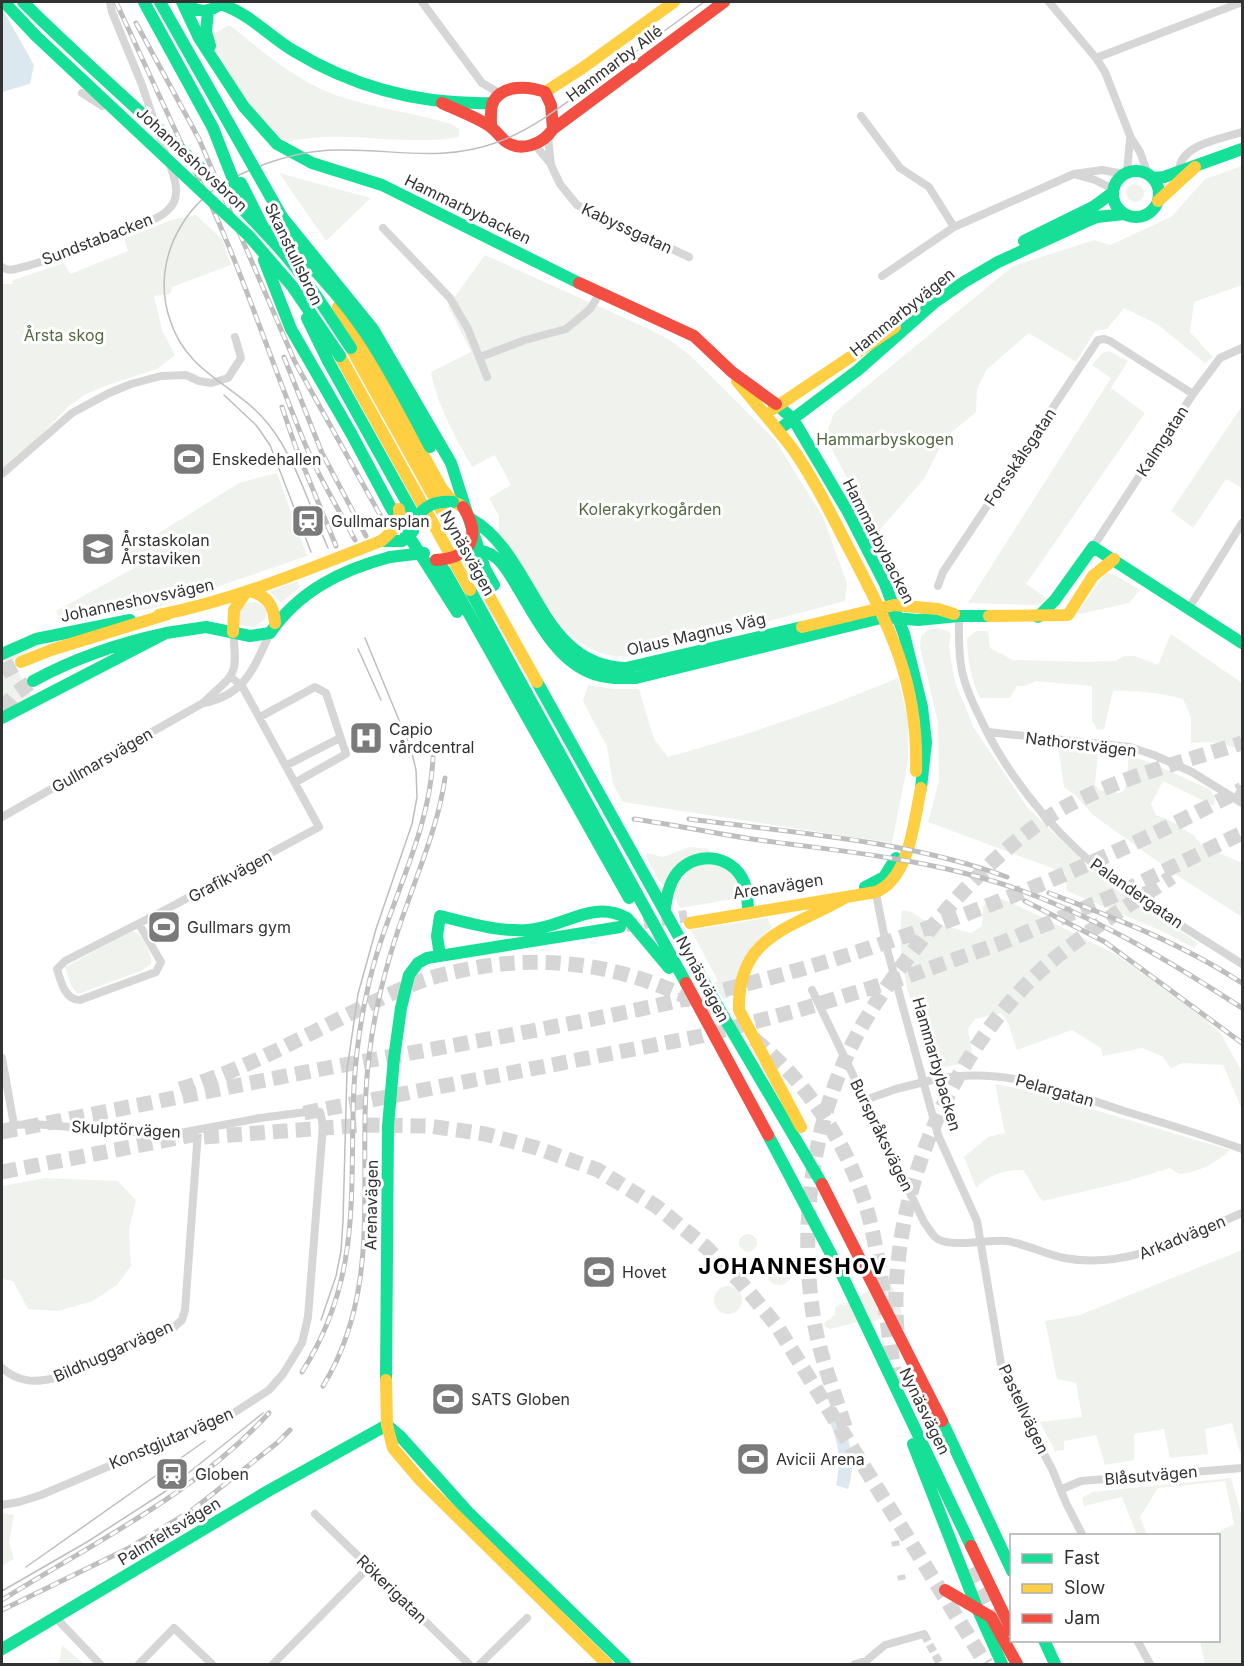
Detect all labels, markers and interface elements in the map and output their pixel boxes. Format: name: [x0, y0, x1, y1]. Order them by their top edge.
street label: Hammarby Allé: [562, 20, 666, 106]
street label: Johanneshovsbron: [132, 102, 252, 216]
street label: Hammarbybacken: [402, 170, 534, 248]
street label: Kabyssgatan: [579, 198, 675, 258]
street label: Skanstullsbron: [261, 200, 327, 308]
street label: Sundstabacken: [39, 209, 155, 269]
street label: Hammarbyvägen: [846, 264, 958, 360]
park label: Årsta skog: [24, 325, 104, 345]
street label: Kalmgatan: [1132, 402, 1192, 480]
street label: Forsskålsgatan: [980, 404, 1060, 510]
park label: Hammarbyskogen: [816, 429, 954, 449]
sports icon: Enskedehallen: [171, 441, 207, 477]
place label: Enskedehallen: [212, 449, 321, 469]
street label: Hammarbybacken: [839, 475, 919, 607]
park label: Kolerakyrkogården: [578, 499, 722, 519]
station icon: Gullmarsplan: [290, 503, 326, 539]
street label: Nynäsvägen: [436, 507, 500, 599]
place label: Gullmarsplan: [331, 511, 430, 531]
place label: Årstaskolan Årstaviken: [121, 530, 210, 568]
school or university icon: Årstaskolan Årstaviken: [80, 531, 116, 567]
street label: Johanneshovsvägen: [58, 574, 216, 626]
street label: Olaus Magnus Väg: [625, 608, 767, 660]
place label: Capio vårdcentral: [389, 719, 475, 757]
hospital icon: Capio vårdcentral: [348, 720, 384, 756]
street label: Gullmarsvägen: [48, 723, 156, 797]
street label: Nathorstvägen: [1024, 727, 1138, 761]
street label: Grafikvägen: [185, 846, 275, 906]
street label: Palandergatan: [1087, 854, 1187, 932]
street label: Arenavägen: [732, 869, 824, 903]
sports icon: Gullmars gym: [146, 909, 182, 945]
place label: Gullmars gym: [187, 917, 291, 937]
street label: Nynäsvägen: [672, 933, 734, 1025]
street label: Hammarbybacken: [908, 995, 966, 1133]
street label: Pelargatan: [1013, 1069, 1097, 1111]
street label: Burspråksvägen: [846, 1075, 918, 1195]
street label: Skulptörvägen: [71, 1116, 181, 1142]
street label: Arenavägen: [360, 1159, 382, 1251]
street label: Arkadvägen: [1136, 1211, 1228, 1263]
district label: JOHANNESHOV: [698, 1253, 888, 1279]
sports icon: Hovet: [581, 1254, 617, 1290]
place label: Hovet: [622, 1262, 666, 1282]
street label: Bildhuggarvägen: [50, 1316, 176, 1386]
street label: Pastellvägen: [995, 1361, 1053, 1457]
street label: Nynäsvägen: [895, 1364, 955, 1458]
sports icon: SATS Globen: [430, 1381, 466, 1417]
place label: SATS Globen: [471, 1389, 570, 1409]
street label: Konstgjutarvägen: [106, 1403, 236, 1473]
sports icon: Avicii Arena: [735, 1441, 771, 1477]
place label: Avicii Arena: [776, 1449, 865, 1469]
station icon: Globen: [154, 1456, 190, 1492]
street label: Blåsutvägen: [1104, 1461, 1198, 1489]
place label: Globen: [195, 1464, 249, 1484]
street label: Palmfeltsvägen: [114, 1493, 224, 1569]
legend: [1010, 1534, 1220, 1642]
text: Fast: [1064, 1547, 1100, 1568]
street label: Rökerigatan: [353, 1551, 431, 1627]
text: Slow: [1064, 1577, 1105, 1598]
text: Jam: [1064, 1607, 1100, 1628]

